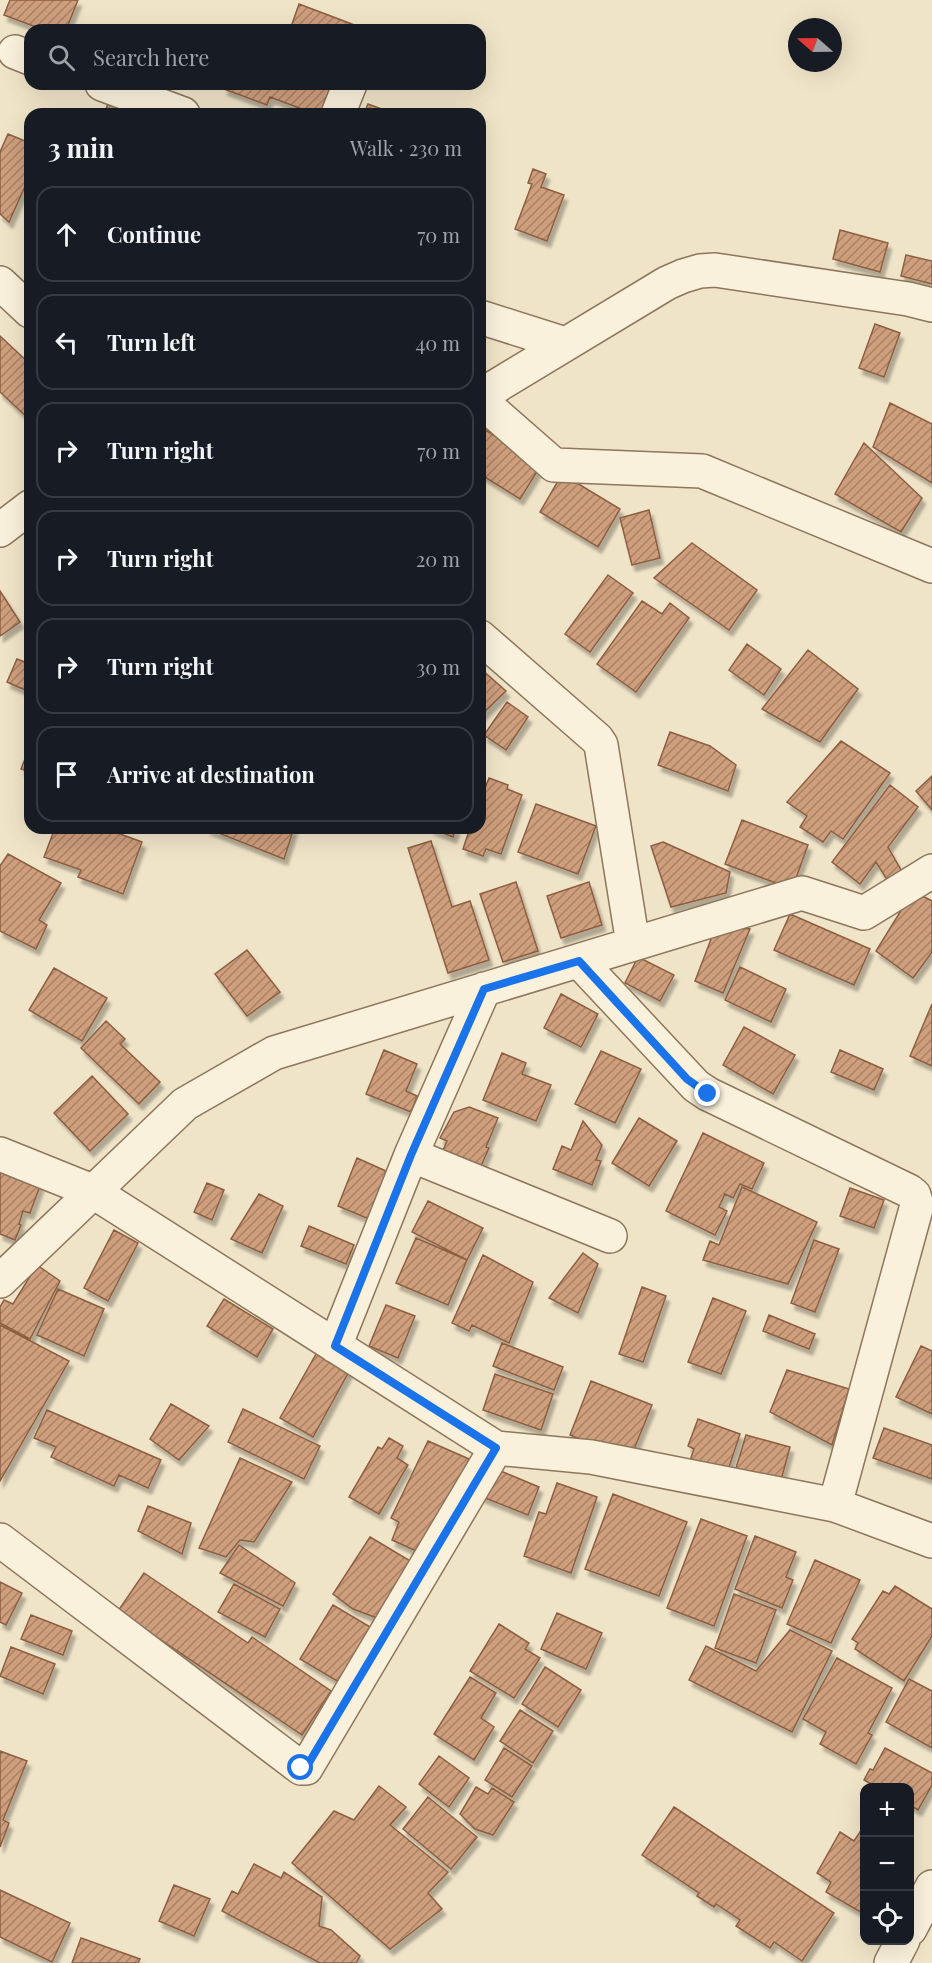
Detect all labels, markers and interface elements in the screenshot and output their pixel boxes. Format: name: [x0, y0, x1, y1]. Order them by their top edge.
north arrow: [788, 18, 842, 72]
search box: [24, 24, 486, 90]
icon: search: [45, 41, 78, 74]
text: Search here: [93, 42, 209, 72]
text: 3 min: [48, 130, 114, 165]
text: Walk · 230 m: [350, 134, 462, 161]
icon: ahead: [50, 218, 83, 251]
text: Continue: [107, 219, 201, 249]
text: 70 m: [417, 221, 460, 248]
icon: left: [50, 326, 83, 359]
text: Turn left: [107, 327, 196, 357]
text: 40 m: [415, 329, 460, 356]
icon: right: [50, 434, 83, 467]
text: Turn right: [107, 435, 213, 465]
text: 70 m: [417, 437, 460, 464]
icon: right: [50, 542, 83, 575]
text: Turn right: [107, 543, 213, 573]
text: 20 m: [416, 545, 460, 572]
icon: right: [50, 650, 83, 683]
text: Turn right: [107, 651, 213, 681]
text: 30 m: [416, 653, 460, 680]
icon: arrive: [50, 758, 83, 791]
text: Arrive at destination: [107, 759, 315, 789]
route end: [694, 1080, 720, 1106]
route start: [287, 1754, 313, 1780]
map controls: [860, 1783, 914, 1945]
button: +: [860, 1783, 914, 1837]
button: −: [860, 1837, 914, 1891]
button: locate: [860, 1891, 914, 1945]

